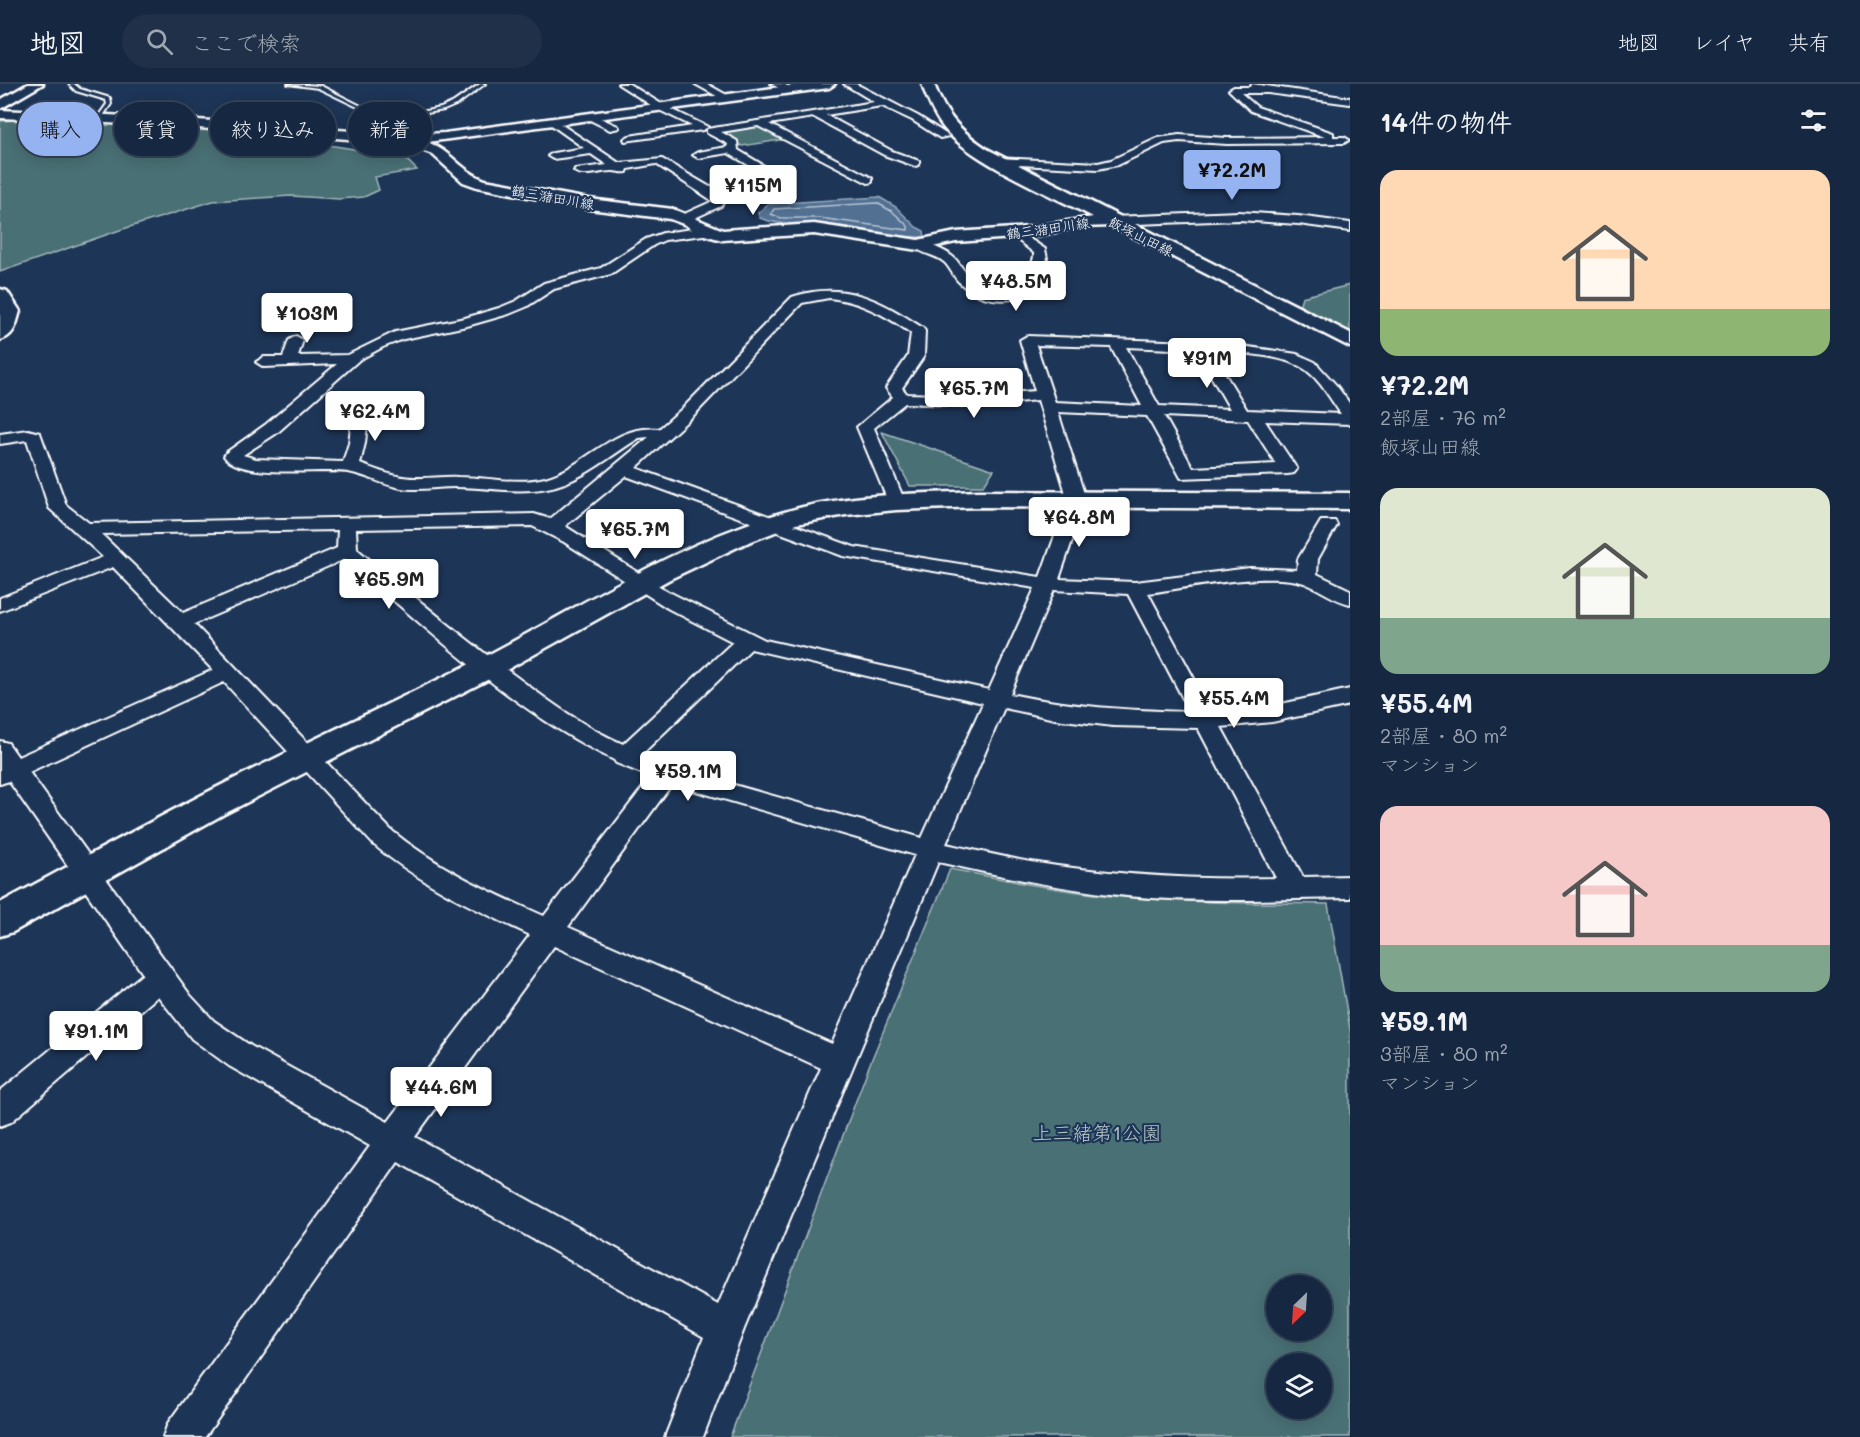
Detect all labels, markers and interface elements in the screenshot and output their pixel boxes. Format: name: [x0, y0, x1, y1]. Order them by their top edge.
search box: [122, 14, 542, 68]
text: 地図: [30, 24, 86, 60]
icon: search: [143, 25, 176, 58]
text: ここで検索: [191, 28, 301, 57]
text: 地図: [1618, 28, 1660, 55]
text: レイヤ: [1693, 28, 1755, 55]
text: 共有: [1788, 28, 1830, 55]
chip: 購入: [18, 102, 102, 156]
chip: 賃貸: [114, 102, 198, 156]
chip: 絞り込み: [210, 102, 336, 156]
chip: 新着: [348, 102, 432, 156]
icon: filters: [1797, 104, 1830, 137]
text: 14件の物件: [1380, 105, 1512, 139]
pin: ¥72.2M: [1183, 150, 1281, 201]
text: ¥72.2M: [1198, 156, 1266, 182]
pin: ¥115M: [711, 165, 795, 216]
text: ¥115M: [724, 171, 782, 197]
street label: 鶴三潴田川線: [510, 180, 596, 214]
icon: home: [1551, 209, 1659, 317]
street label: 飯塚山田線: [1106, 212, 1176, 260]
street label: 鶴三潴田川線: [1005, 213, 1091, 243]
pin: ¥48.5M: [967, 261, 1065, 312]
text: ¥48.5M: [980, 267, 1052, 293]
pin: ¥103M: [265, 293, 349, 344]
text: ¥103M: [276, 299, 339, 325]
pin: ¥91M: [1171, 338, 1243, 389]
text: ¥91M: [1182, 344, 1232, 370]
pin: ¥65.7M: [925, 368, 1023, 419]
text: ¥72.2M: [1380, 368, 1470, 402]
text: ¥65.7M: [939, 374, 1009, 400]
pin: ¥62.4M: [326, 391, 424, 442]
text: ¥62.4M: [339, 397, 411, 423]
text: 2部屋 · 76 m²: [1380, 404, 1506, 430]
text: 飯塚山田線: [1380, 433, 1480, 459]
pin: ¥64.8M: [1030, 497, 1128, 548]
text: ¥64.8M: [1043, 503, 1115, 529]
pin: ¥65.7M: [586, 509, 684, 560]
text: ¥65.7M: [600, 515, 670, 541]
icon: home: [1551, 527, 1659, 635]
pin: ¥65.9M: [340, 559, 438, 610]
text: ¥65.9M: [353, 565, 425, 591]
pin: ¥55.4M: [1185, 678, 1283, 729]
text: ¥55.4M: [1198, 684, 1270, 710]
text: ¥55.4M: [1380, 686, 1473, 720]
text: 2部屋 · 80 m²: [1380, 722, 1507, 748]
pin: ¥59.1M: [639, 751, 737, 802]
text: マンション: [1380, 751, 1479, 777]
text: ¥59.1M: [654, 757, 722, 783]
icon: home: [1551, 845, 1659, 953]
text: ¥59.1M: [1380, 1004, 1468, 1038]
pin: ¥91.1M: [47, 1011, 145, 1062]
text: ¥91.1M: [63, 1017, 129, 1043]
text: 3部屋 · 80 m²: [1380, 1040, 1508, 1066]
pin: ¥44.6M: [392, 1067, 490, 1118]
text: マンション: [1380, 1069, 1479, 1095]
text: ¥44.6M: [405, 1073, 477, 1099]
park label: 上三緒第1公園: [1033, 1119, 1161, 1145]
north arrow: [1266, 1275, 1332, 1341]
map controls: [1266, 1275, 1332, 1419]
button: layers: [1266, 1353, 1332, 1419]

